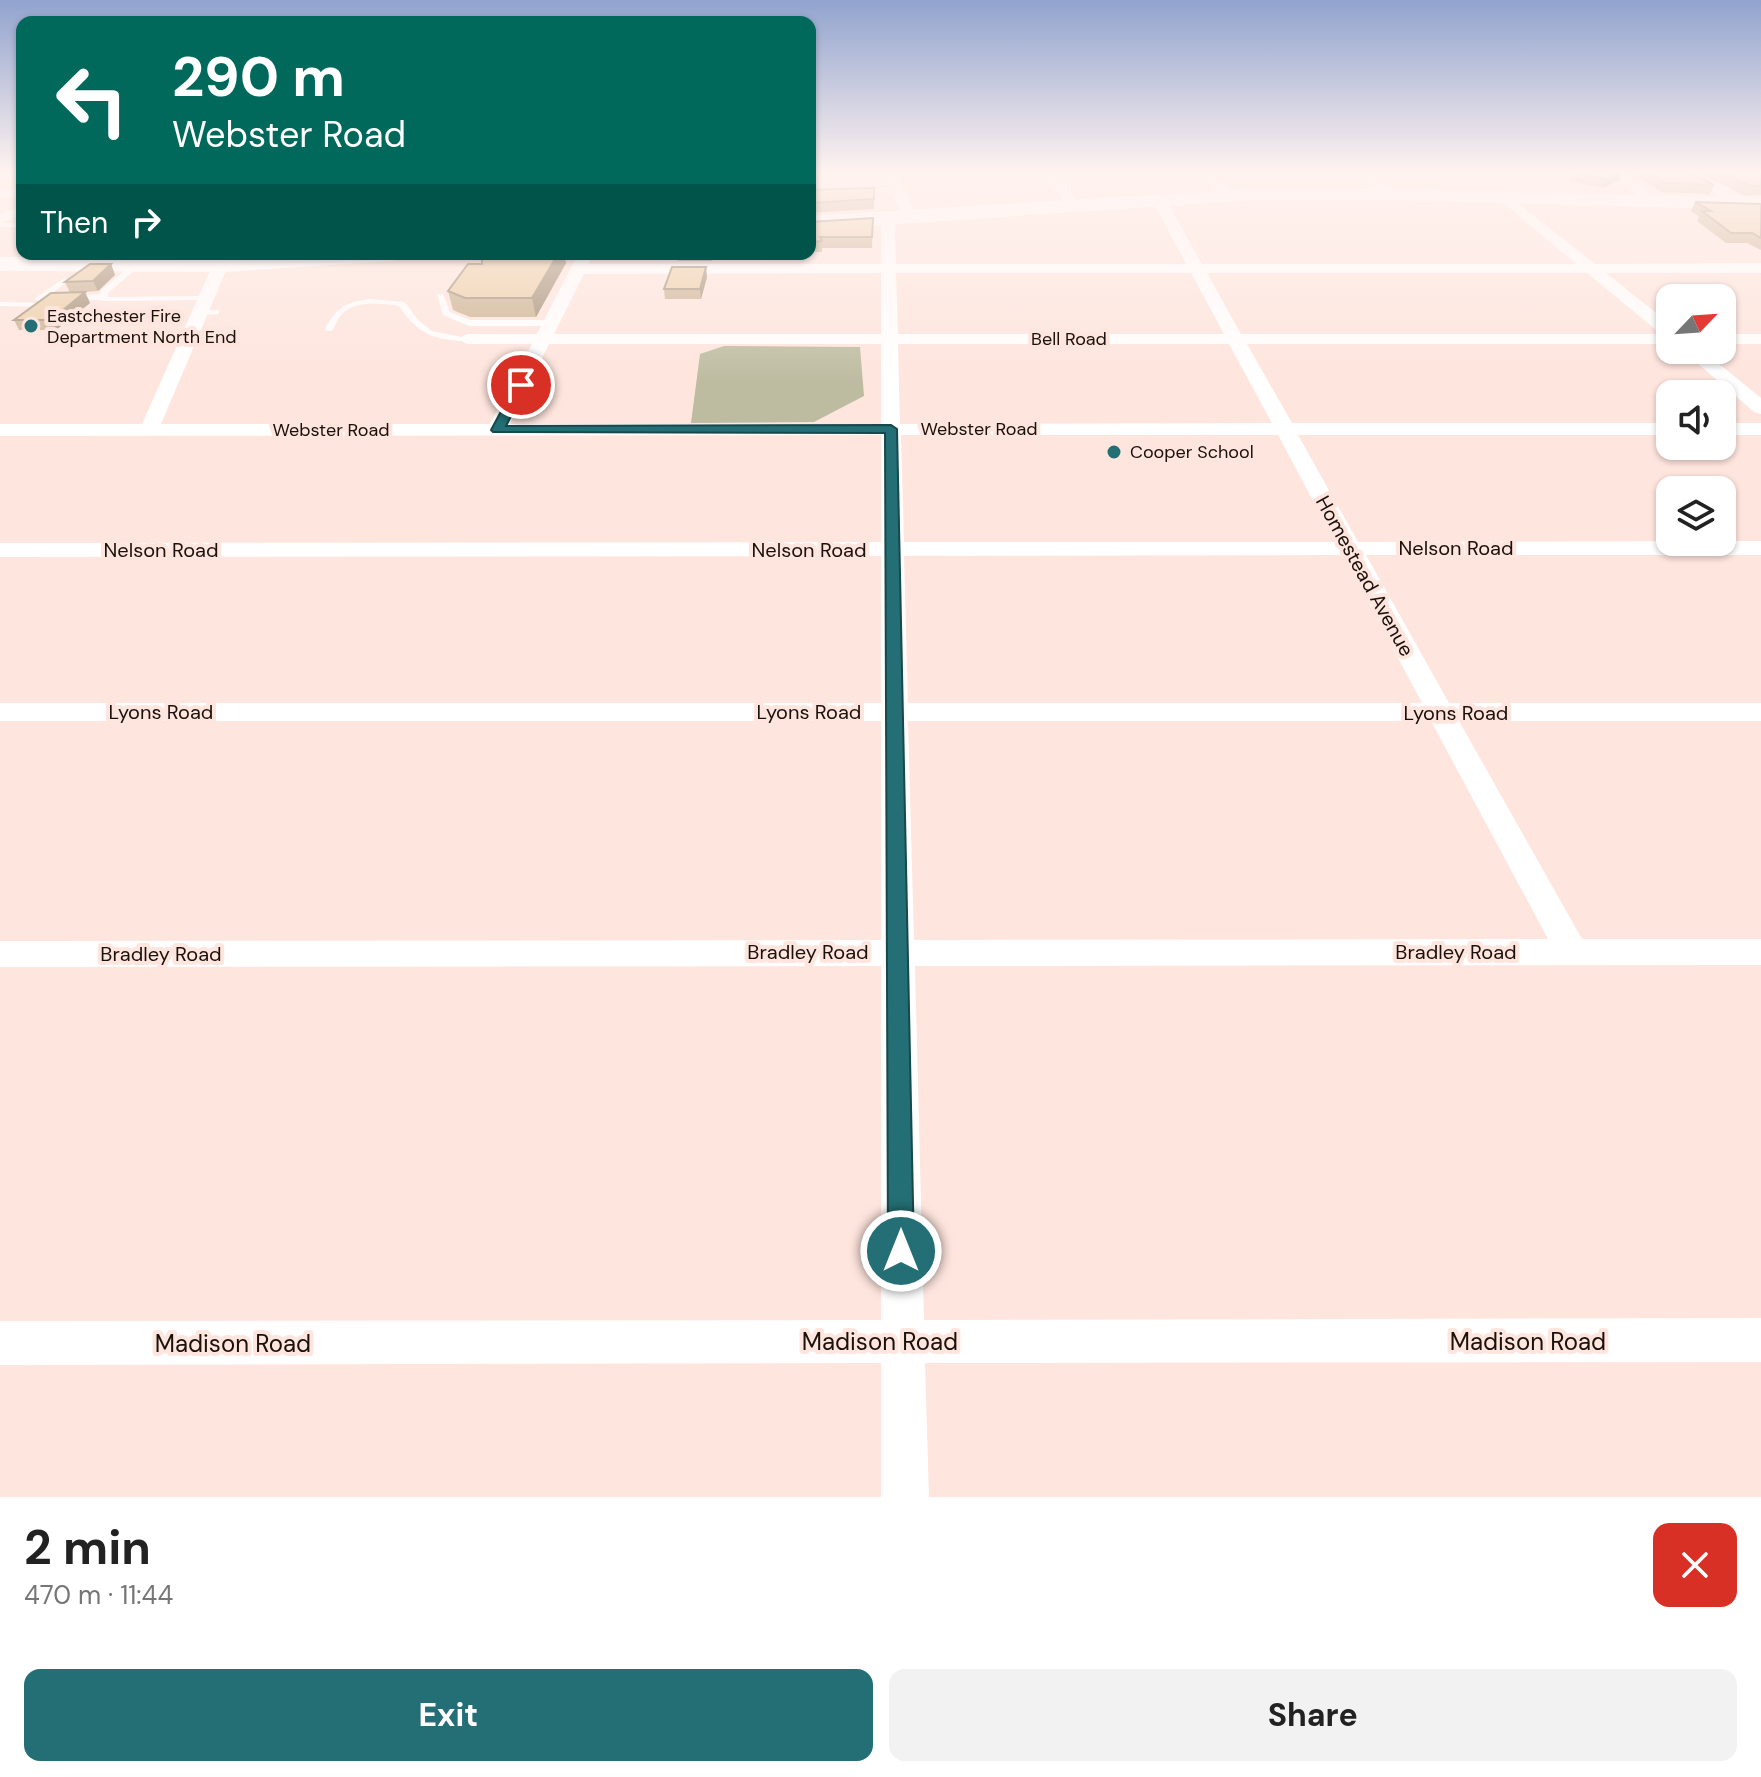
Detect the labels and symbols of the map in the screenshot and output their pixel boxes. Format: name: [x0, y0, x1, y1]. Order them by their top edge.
north arrow: [1656, 284, 1736, 364]
place label: Eastchester Fire Department North End: [47, 304, 237, 349]
marker: Eastchester Fire Department North End: [22, 317, 40, 335]
street label: Bell Road: [1031, 327, 1107, 351]
pin: [487, 351, 555, 419]
street label: Webster Road: [920, 417, 1038, 441]
street label: Webster Road: [272, 418, 390, 442]
place label: Cooper School: [1130, 440, 1254, 464]
marker: Cooper School: [1105, 443, 1123, 461]
street label: Homestead Avenue: [1310, 491, 1420, 661]
street label: Nelson Road: [1399, 535, 1513, 561]
street label: Nelson Road: [104, 537, 218, 563]
street label: Nelson Road: [752, 537, 866, 563]
street label: Lyons Road: [109, 699, 213, 725]
street label: Lyons Road: [757, 699, 861, 725]
street label: Lyons Road: [1404, 700, 1508, 726]
street label: Bradley Road: [747, 939, 869, 965]
street label: Bradley Road: [1395, 939, 1517, 965]
street label: Bradley Road: [100, 941, 222, 967]
position arrow: [859, 1209, 943, 1293]
street label: Madison Road: [802, 1326, 958, 1357]
street label: Madison Road: [1450, 1326, 1606, 1357]
street label: Madison Road: [155, 1328, 311, 1359]

